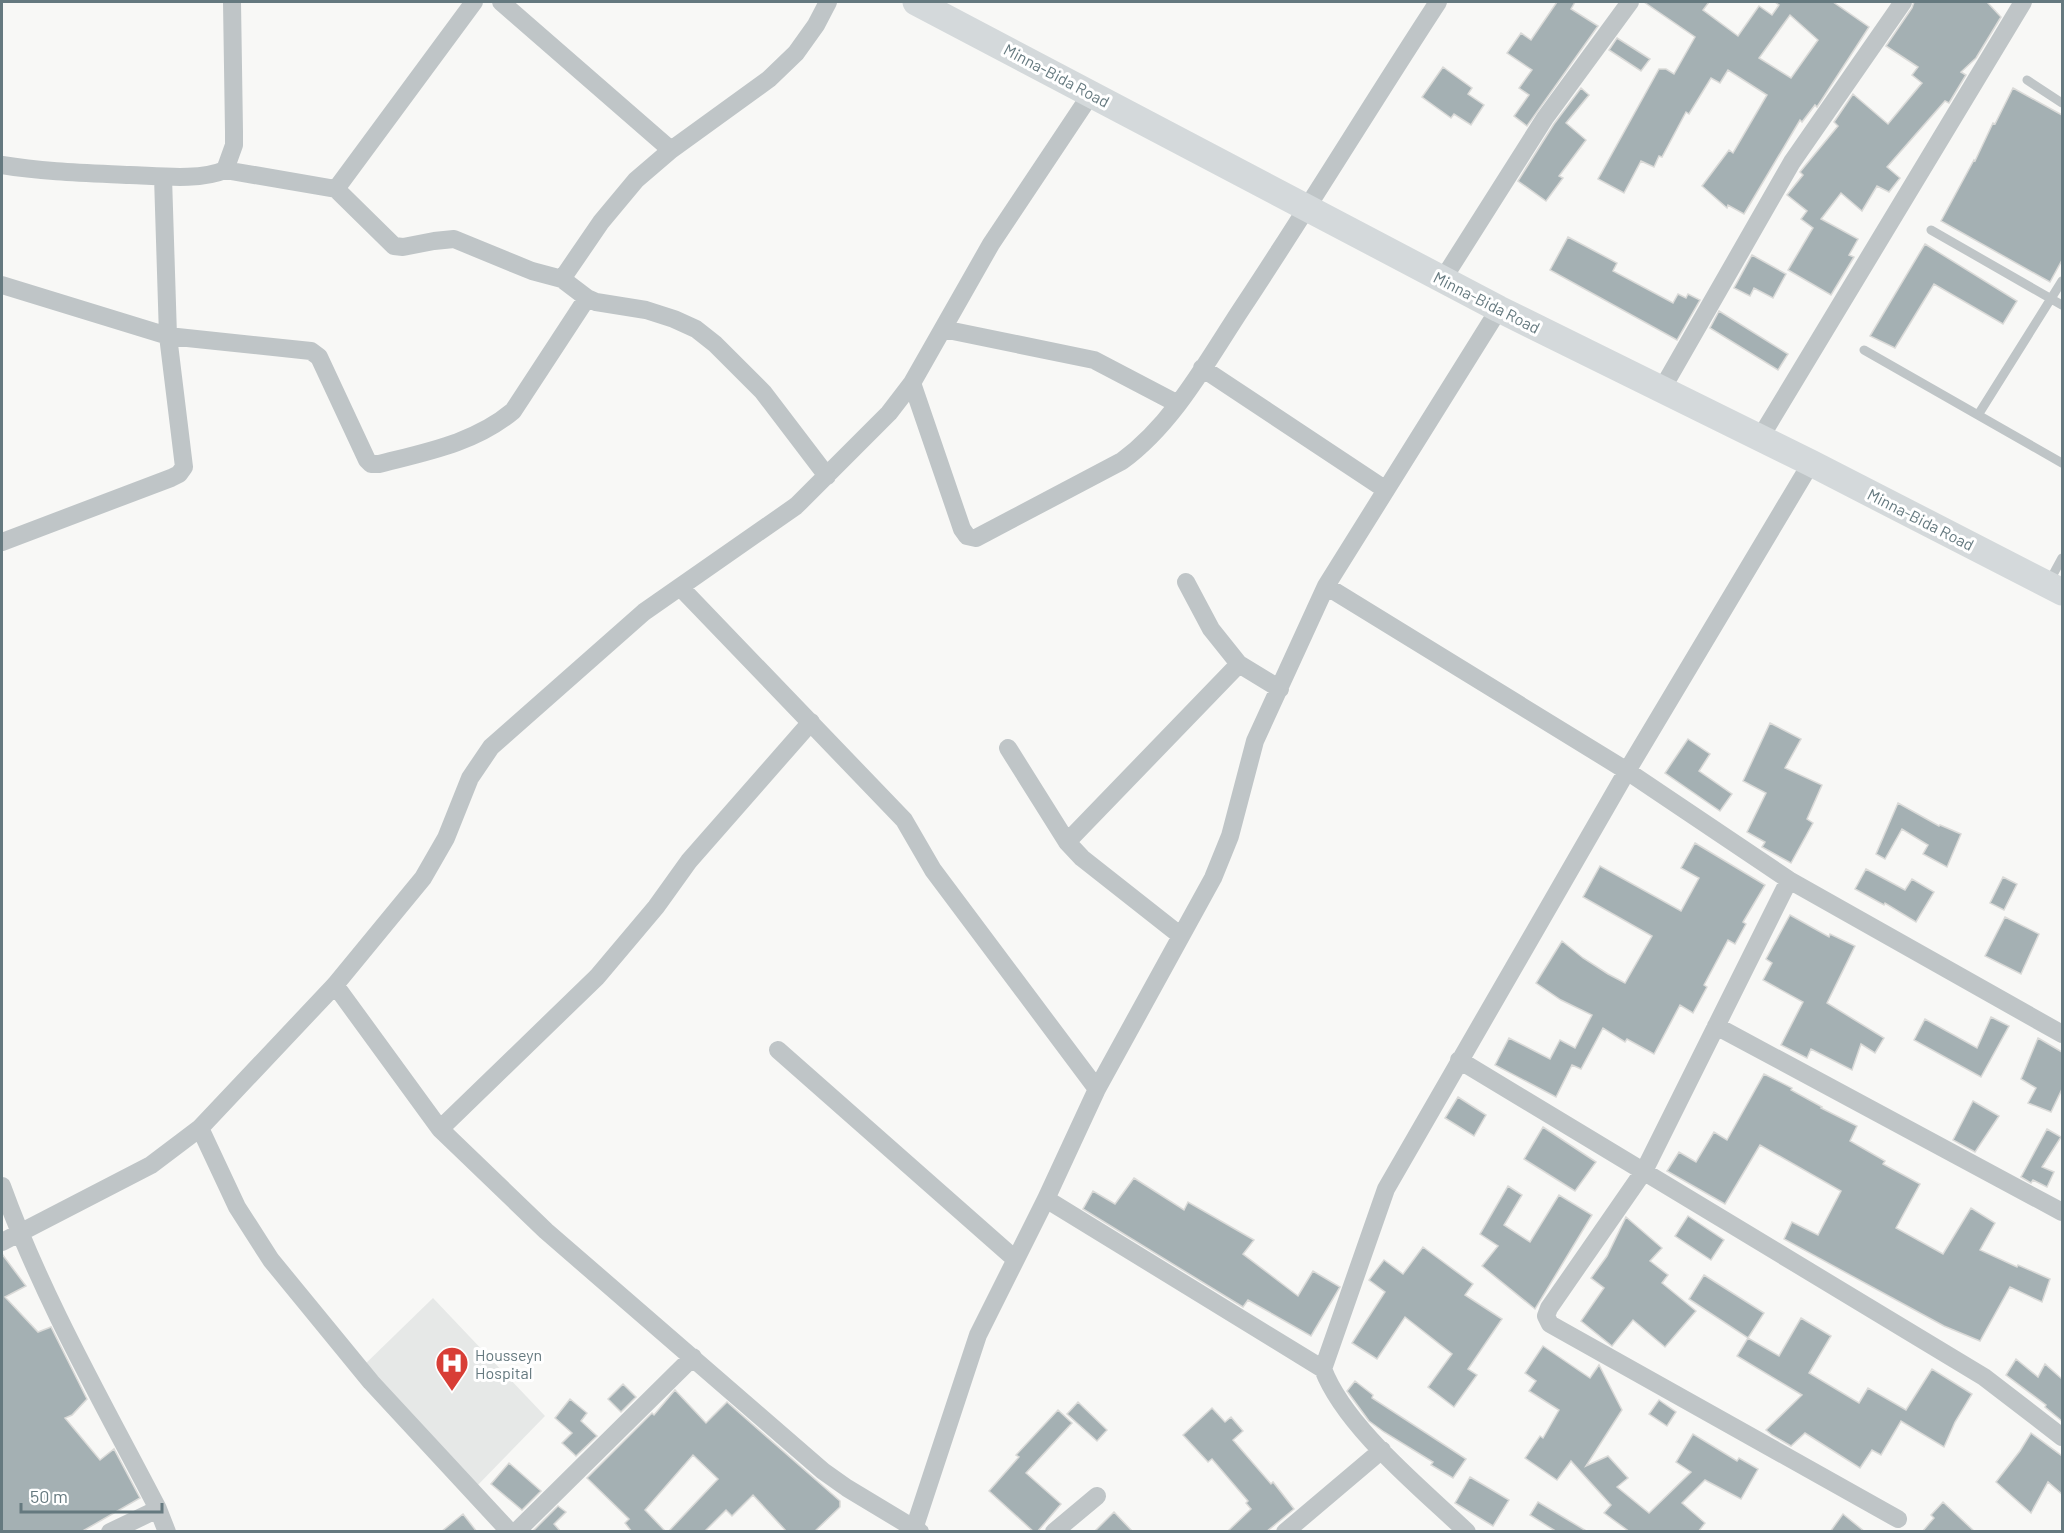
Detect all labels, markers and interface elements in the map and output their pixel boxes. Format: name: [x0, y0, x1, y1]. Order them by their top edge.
street label: Minna-Bida Road: [1001, 39, 1113, 111]
street label: Minna-Bida Road: [1431, 267, 1543, 337]
street label: Minna-Bida Road: [1865, 484, 1977, 554]
hospital icon: Housseyn Hospital: [434, 1345, 470, 1392]
place label: Housseyn Hospital: [475, 1345, 542, 1382]
scale bar: [21, 1476, 162, 1514]
text: 50 m: [30, 1485, 68, 1507]

